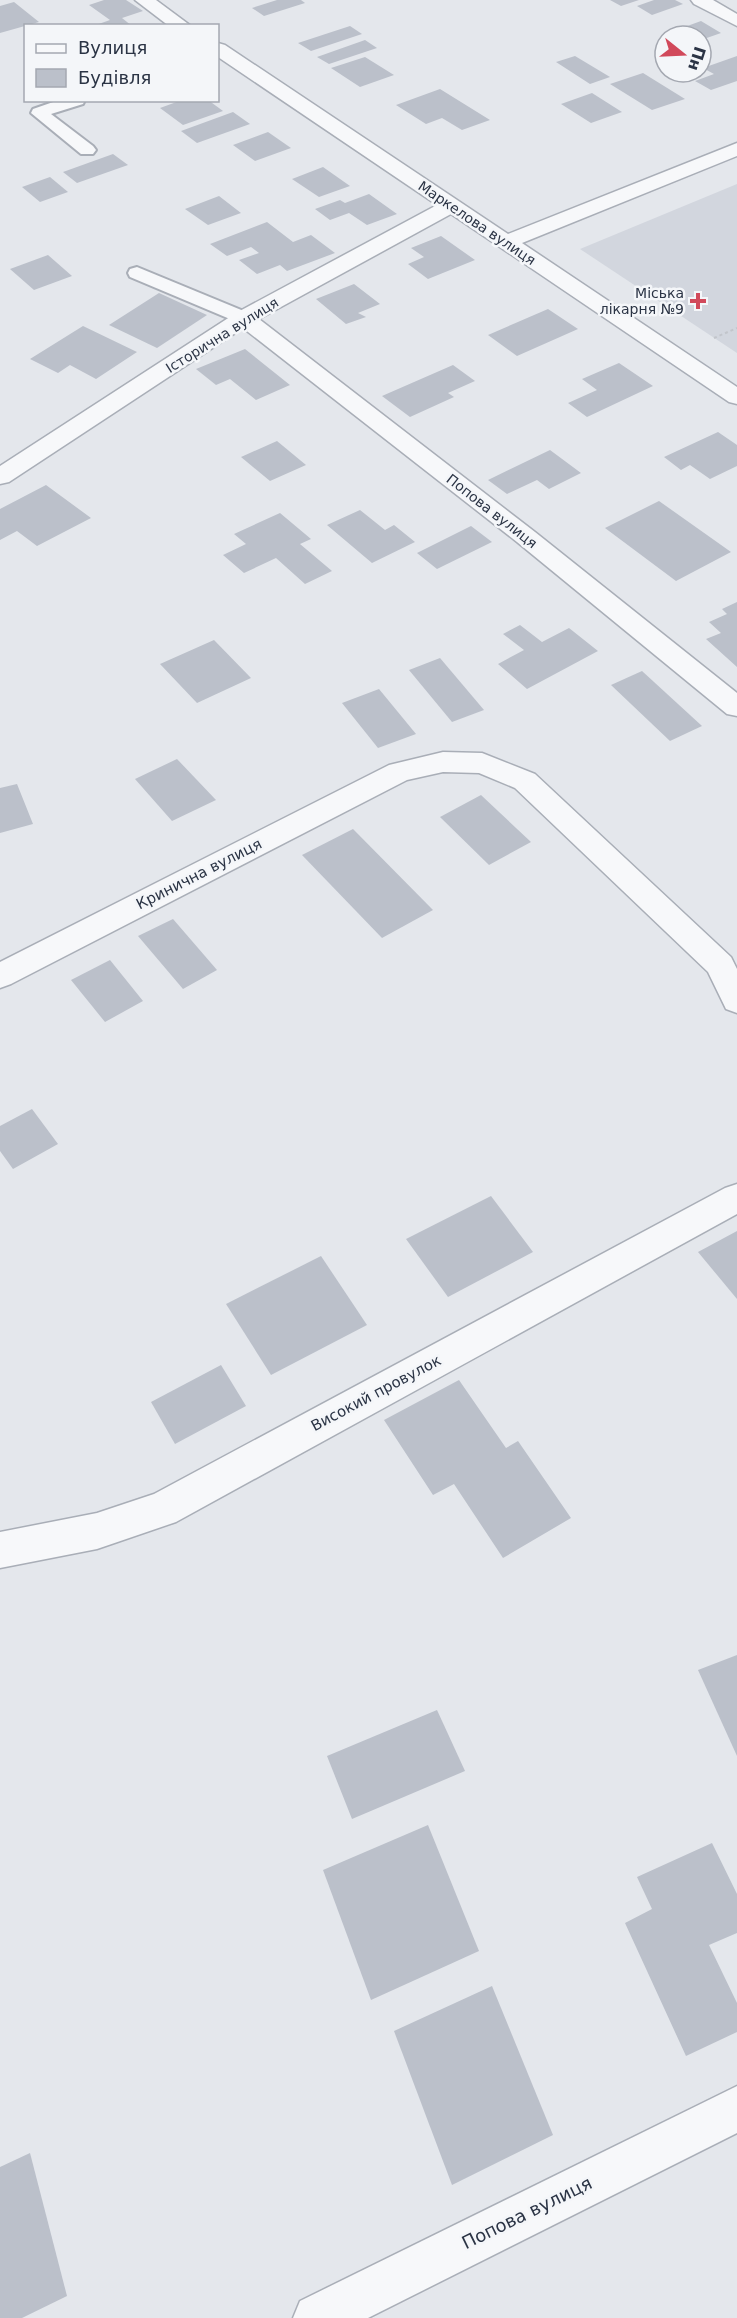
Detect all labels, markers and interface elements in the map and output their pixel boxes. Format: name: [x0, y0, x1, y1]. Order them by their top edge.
legend: [24, 24, 219, 102]
north arrow: [653, 24, 713, 84]
text: Вулиця: [78, 37, 147, 58]
text: Пн: [684, 44, 710, 73]
text: Будівля: [78, 67, 151, 88]
street label: Маркелова вулиця: [415, 178, 539, 268]
place label: Міська лікарня №9: [600, 285, 684, 317]
marker: Міська лікарня №9: [689, 292, 707, 310]
street label: Історична вулиця: [163, 294, 281, 376]
street label: Попова вулиця: [443, 471, 541, 551]
street label: Кринична вулиця: [133, 835, 265, 913]
street label: Високий провулок: [308, 1351, 444, 1435]
street label: Попова вулиця: [458, 2172, 595, 2253]

